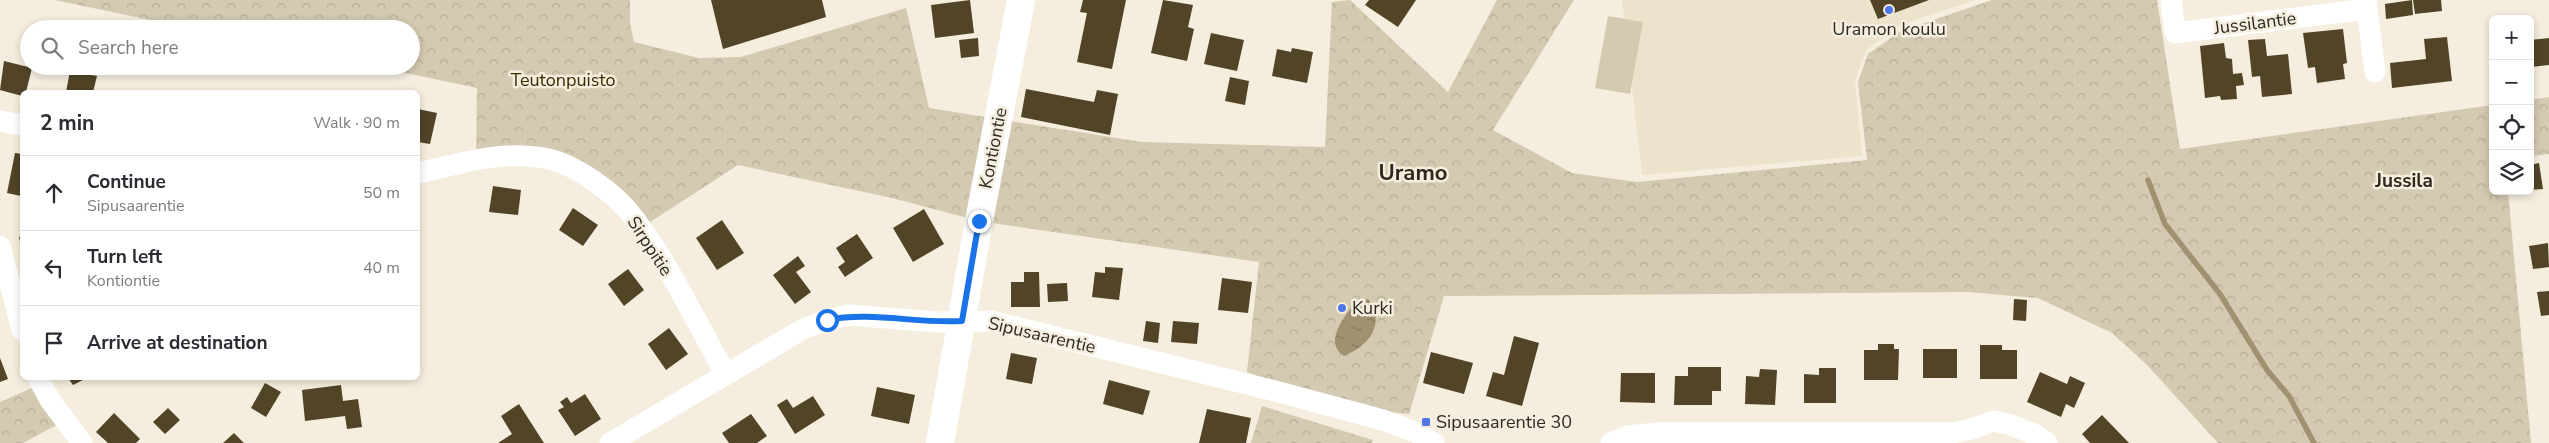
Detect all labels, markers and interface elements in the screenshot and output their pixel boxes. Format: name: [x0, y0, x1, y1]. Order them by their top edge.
marker: Uramon koulu: [1883, 4, 1895, 16]
street label: Jussilantie: [2212, 6, 2297, 40]
map controls: [2489, 15, 2534, 195]
button: +: [2489, 15, 2534, 60]
place label: Uramon koulu: [1832, 17, 1946, 41]
search box: [20, 20, 420, 75]
icon: search: [38, 34, 66, 62]
text: Search here: [78, 35, 179, 61]
button: −: [2489, 60, 2534, 105]
park label: Teutonpuisto: [510, 68, 616, 92]
street label: Kontiontie: [973, 105, 1013, 191]
button: locate: [2489, 105, 2534, 150]
text: 2 min: [40, 109, 94, 137]
text: Walk · 90 m: [313, 112, 400, 134]
button: layers: [2489, 150, 2534, 195]
district label: Uramo: [1379, 158, 1447, 188]
district label: Jussila: [2374, 168, 2433, 194]
text: Continue: [87, 169, 166, 195]
icon: ahead: [40, 179, 68, 207]
text: 50 m: [363, 182, 400, 204]
text: Sipusaarentie: [87, 195, 185, 217]
route end: [968, 210, 991, 233]
street label: Sirppitie: [622, 211, 678, 281]
text: Turn left: [87, 244, 162, 270]
icon: left: [40, 254, 68, 282]
text: 40 m: [363, 257, 400, 279]
text: Kontiontie: [87, 270, 160, 292]
place label: Kurki: [1352, 296, 1393, 320]
marker: Kurki: [1336, 302, 1348, 314]
route start: [816, 309, 839, 332]
street label: Sipusaarentie: [986, 311, 1098, 359]
icon: arrive: [40, 329, 68, 357]
text: Arrive at destination: [87, 330, 268, 356]
place label: Sipusaarentie 30: [1436, 410, 1572, 434]
marker: Sipusaarentie 30: [1420, 416, 1432, 428]

